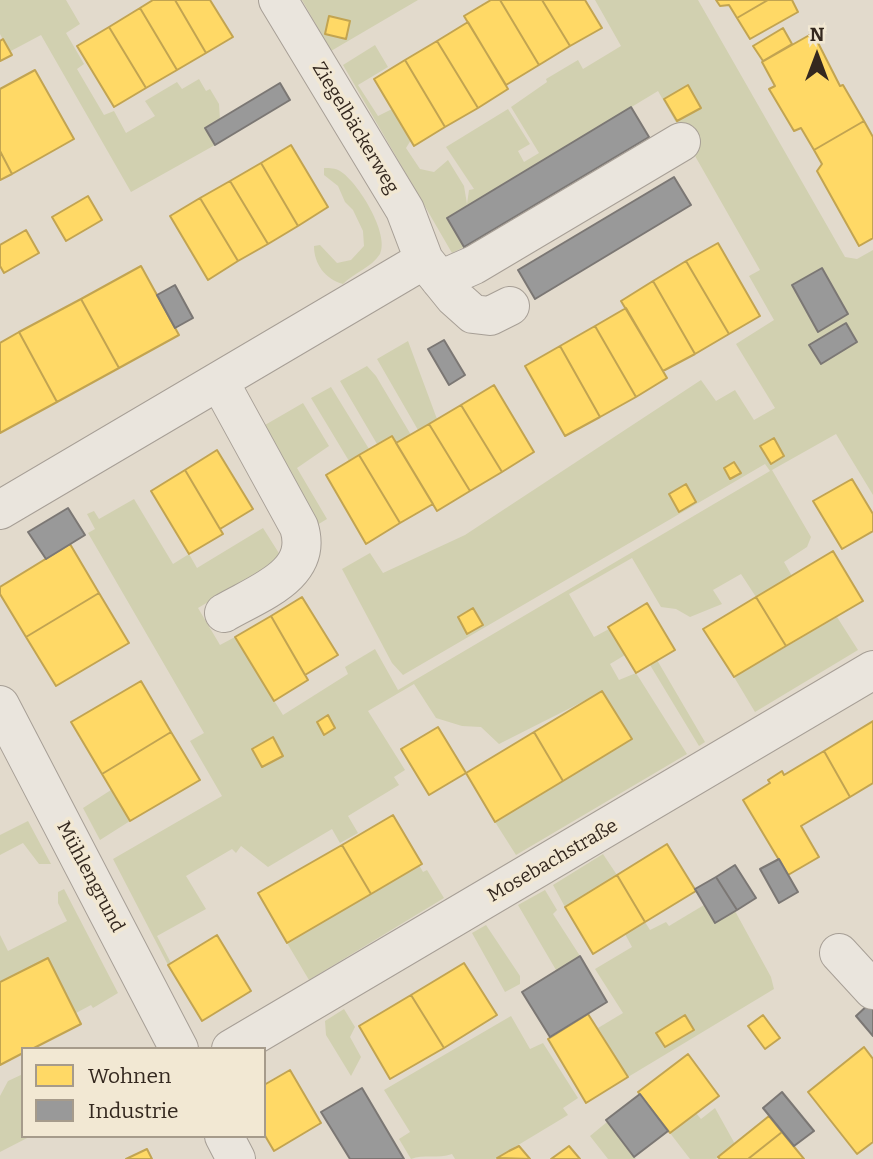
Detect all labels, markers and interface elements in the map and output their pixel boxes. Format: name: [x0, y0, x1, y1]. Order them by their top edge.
north arrow: [782, 21, 852, 91]
text: N: [810, 23, 824, 46]
street label: Ziegelbäckerweg: [307, 58, 403, 198]
street label: Mosebachstraße: [484, 815, 622, 907]
street label: Mühlengrund: [51, 818, 129, 936]
legend: [21, 1047, 266, 1138]
text: Wohnen: [88, 1063, 171, 1089]
text: Industrie: [88, 1098, 179, 1124]

